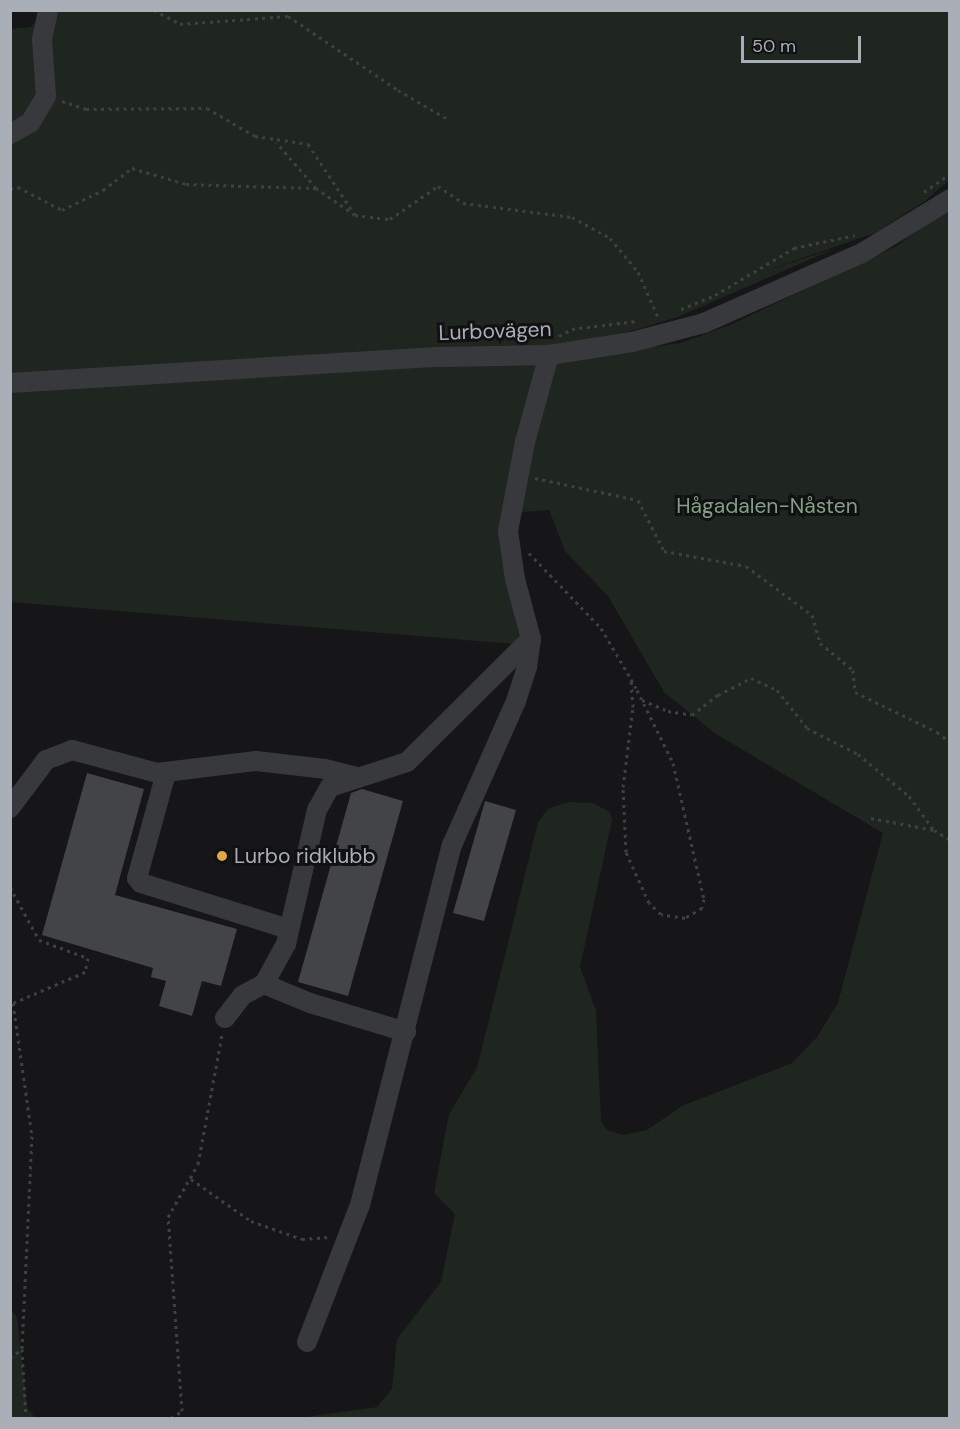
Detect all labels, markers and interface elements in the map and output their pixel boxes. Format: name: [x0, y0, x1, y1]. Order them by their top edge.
scale bar: [744, 24, 864, 62]
text: 50 m: [752, 34, 796, 58]
street label: Lurbovägen: [438, 316, 552, 346]
park label: Hågadalen-Nåsten: [676, 493, 858, 519]
place label: Lurbo ridklubb: [234, 843, 376, 869]
marker: Lurbo ridklubb: [215, 849, 229, 863]

